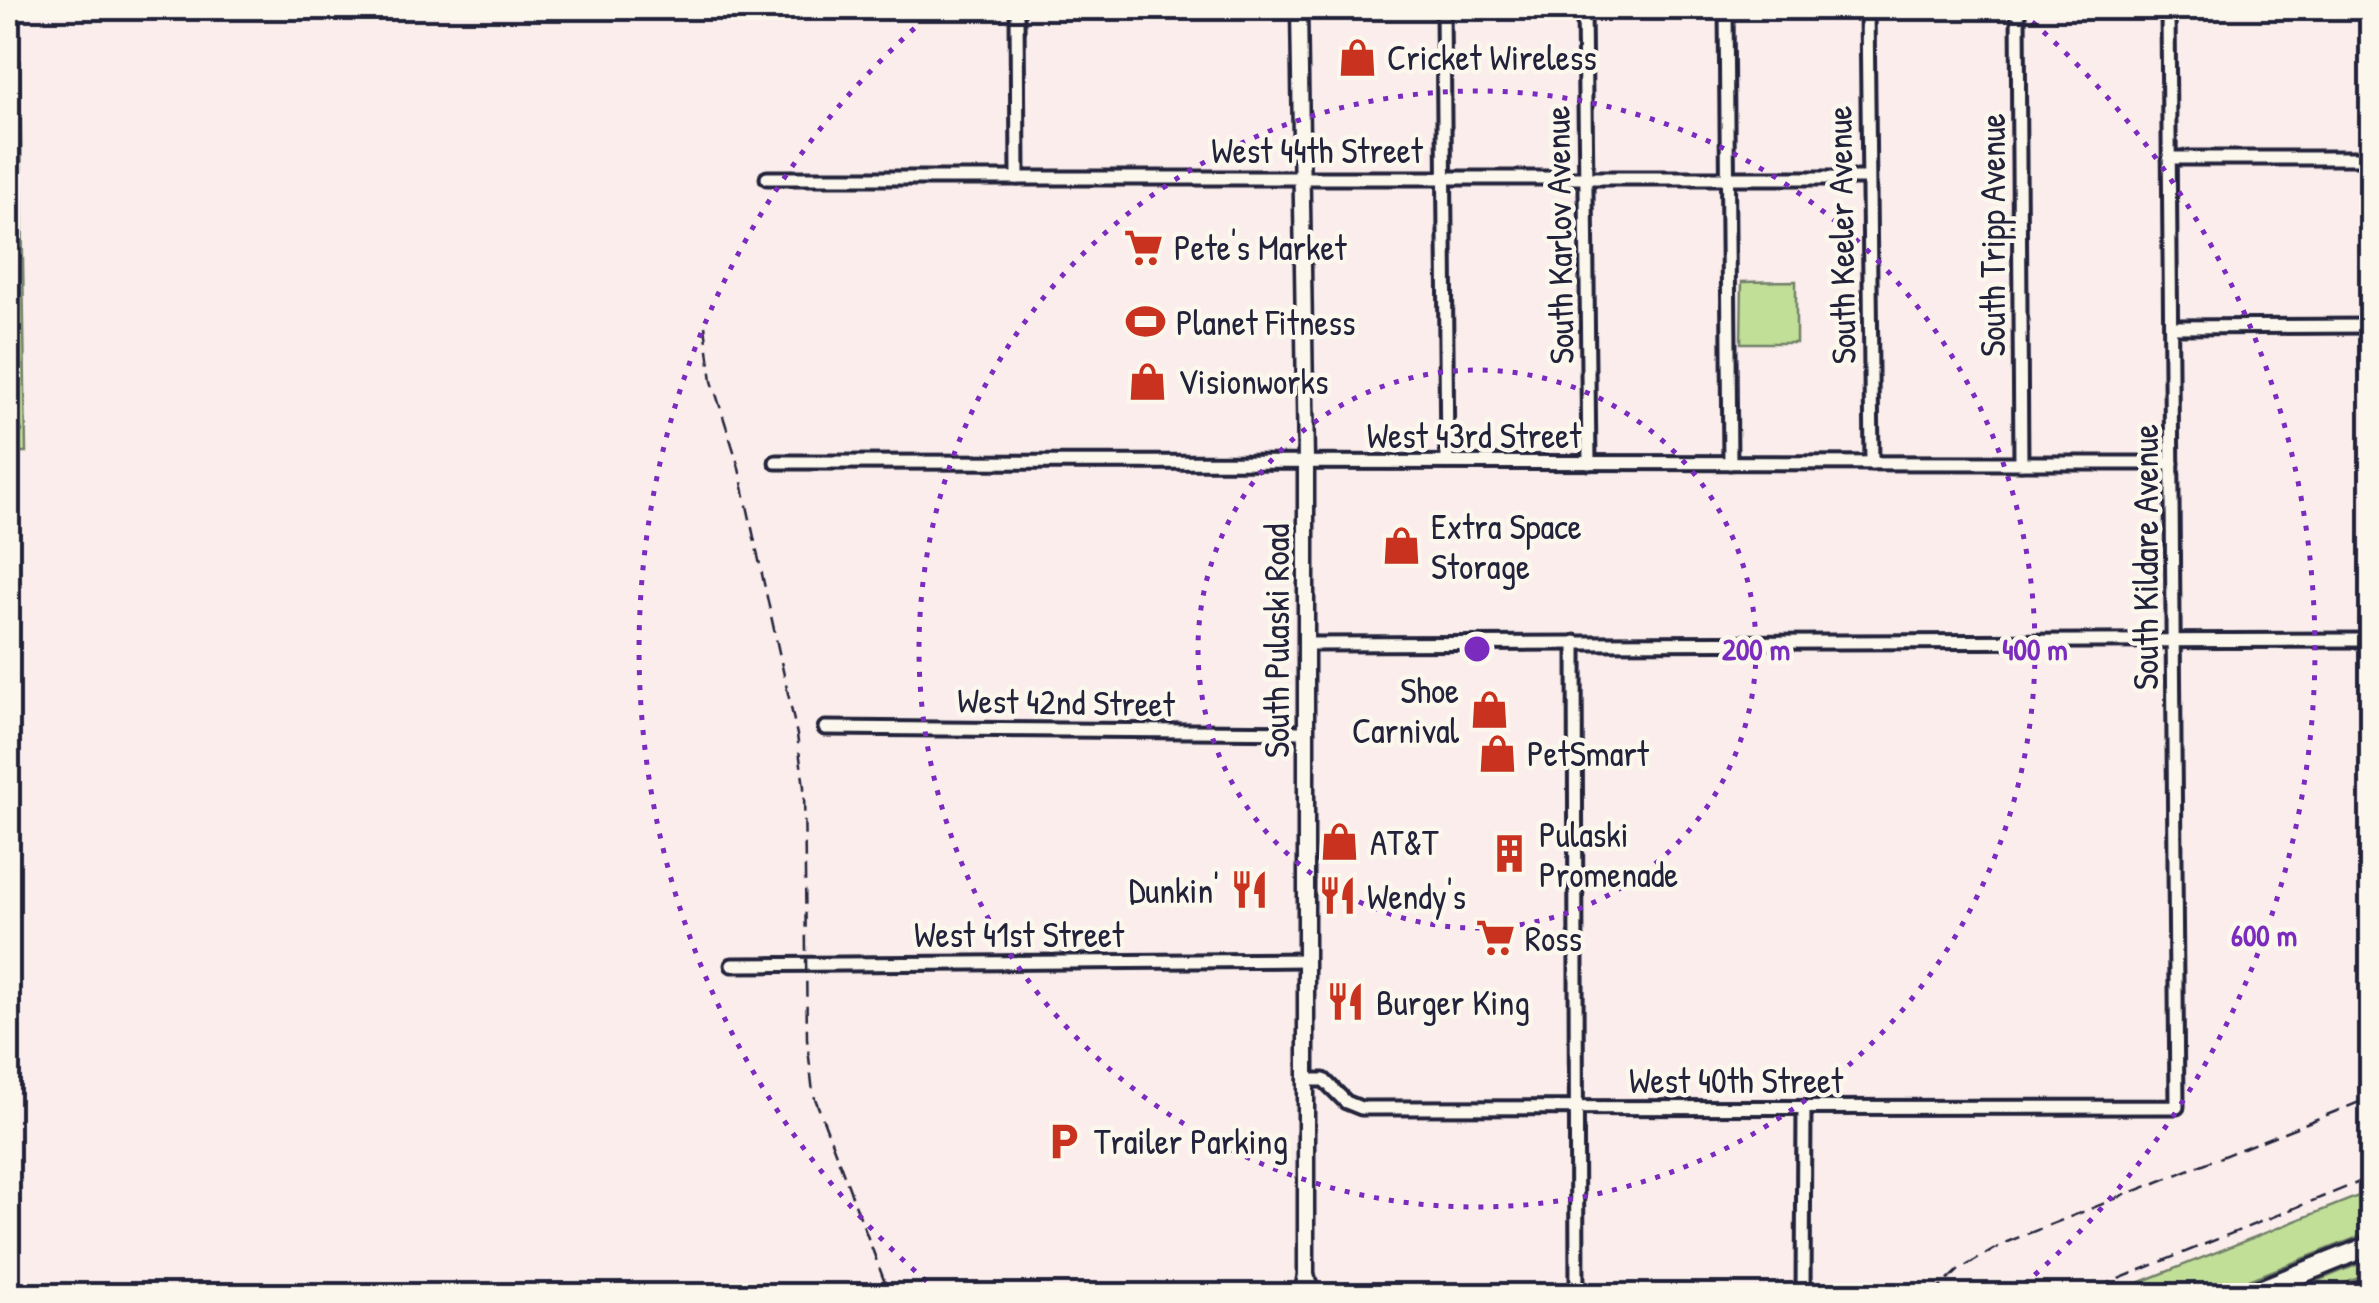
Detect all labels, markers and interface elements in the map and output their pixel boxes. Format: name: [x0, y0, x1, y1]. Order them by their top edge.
place label: Cricket Wireless: [1387, 34, 1597, 81]
shop icon: Cricket Wireless: [1336, 36, 1378, 78]
street label: South Karlov Avenue: [1533, 105, 1585, 365]
street label: South Keeler Avenue: [1815, 105, 1867, 365]
street label: South Tripp Avenue: [1969, 113, 2016, 357]
street label: West 44th Street: [1211, 127, 1424, 174]
place label: Pete's Market: [1174, 224, 1347, 271]
supermarket icon: Pete's Market: [1123, 226, 1165, 268]
place label: Planet Fitness: [1176, 299, 1355, 346]
sports icon: Planet Fitness: [1125, 301, 1167, 343]
place label: Visionworks: [1178, 358, 1329, 405]
shop icon: Visionworks: [1127, 360, 1169, 402]
street label: West 43rd Street: [1367, 412, 1582, 459]
street label: South Kildare Avenue: [2122, 424, 2169, 690]
place label: Extra Space Storage: [1431, 503, 1582, 590]
street label: South Pulaski Road: [1253, 524, 1300, 758]
shop icon: Extra Space Storage: [1380, 525, 1422, 567]
text: 200 m: [1722, 629, 1790, 669]
text: 400 m: [2002, 629, 2068, 669]
centre of rings: [1459, 631, 1495, 667]
place label: Shoe Carnival: [1352, 667, 1460, 754]
street label: West 42nd Street: [957, 677, 1176, 727]
shop icon: Shoe Carnival: [1468, 689, 1510, 731]
place label: PetSmart: [1527, 730, 1650, 777]
shop icon: PetSmart: [1476, 732, 1518, 774]
place label: Pulaski Promenade: [1539, 811, 1678, 898]
place label: AT&T: [1370, 819, 1439, 866]
shop icon: AT&T: [1319, 821, 1361, 863]
building icon: Pulaski Promenade: [1488, 833, 1530, 875]
place label: Dunkin': [1129, 867, 1219, 914]
restaurant icon: Dunkin': [1228, 869, 1270, 911]
place label: Wendy's: [1367, 873, 1466, 920]
restaurant icon: Wendy's: [1316, 875, 1358, 917]
street label: West 41st Street: [914, 911, 1125, 958]
place label: Ross: [1525, 915, 1582, 962]
text: 600 m: [2231, 915, 2297, 955]
supermarket icon: Ross: [1474, 917, 1516, 959]
place label: Burger King: [1376, 979, 1530, 1026]
restaurant icon: Burger King: [1325, 981, 1367, 1023]
street label: West 40th Street: [1629, 1057, 1844, 1104]
place label: Trailer Parking: [1094, 1118, 1288, 1165]
parking icon: Trailer Parking: [1043, 1120, 1085, 1162]

